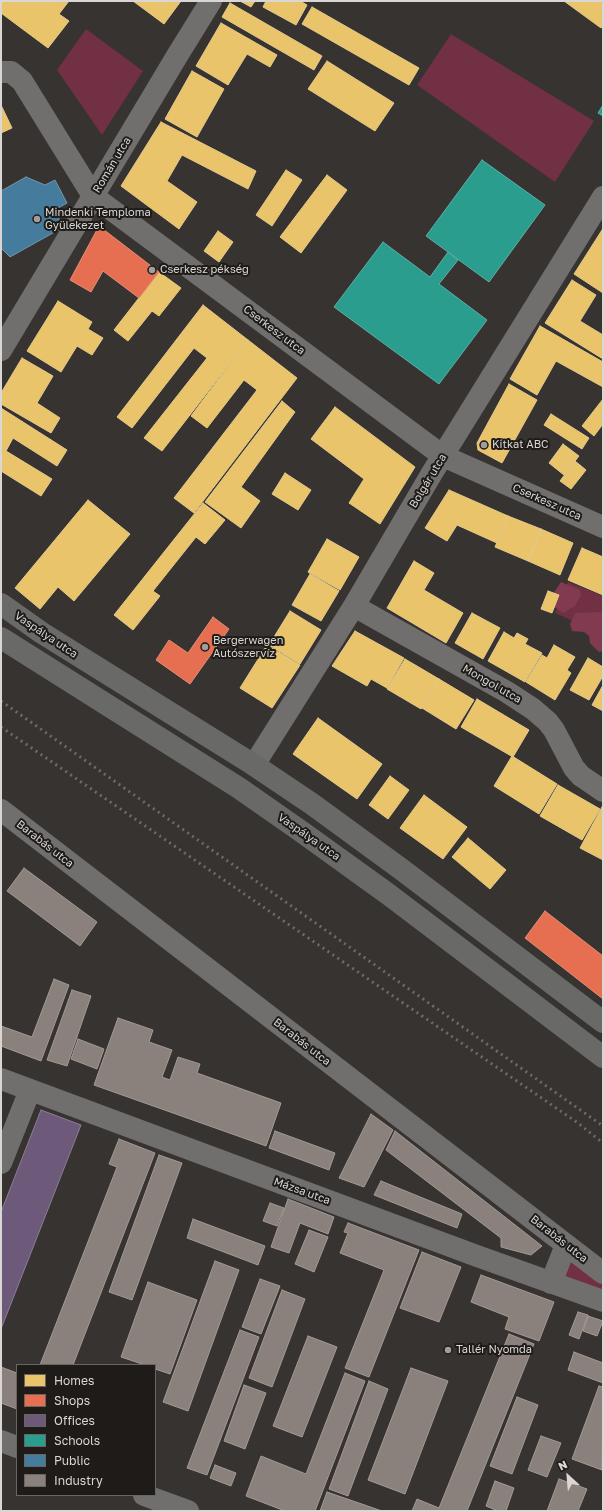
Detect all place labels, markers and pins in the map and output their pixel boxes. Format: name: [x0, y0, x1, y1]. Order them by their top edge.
place label: Mindenki Temploma Gyülekezet: [45, 206, 151, 232]
marker: Mindenki Temploma Gyülekezet: [32, 214, 42, 224]
place label: Cserkesz pékség: [160, 263, 249, 277]
marker: Cserkesz pékség: [147, 265, 157, 275]
place label: Kitkat ABC: [492, 438, 548, 452]
marker: Kitkat ABC: [479, 440, 489, 450]
place label: Bergerwagen Autószervíz: [213, 634, 283, 660]
marker: Bergerwagen Autószervíz: [200, 642, 210, 652]
place label: Tallér Nyomda: [456, 1343, 532, 1357]
marker: Tallér Nyomda: [443, 1345, 453, 1355]

